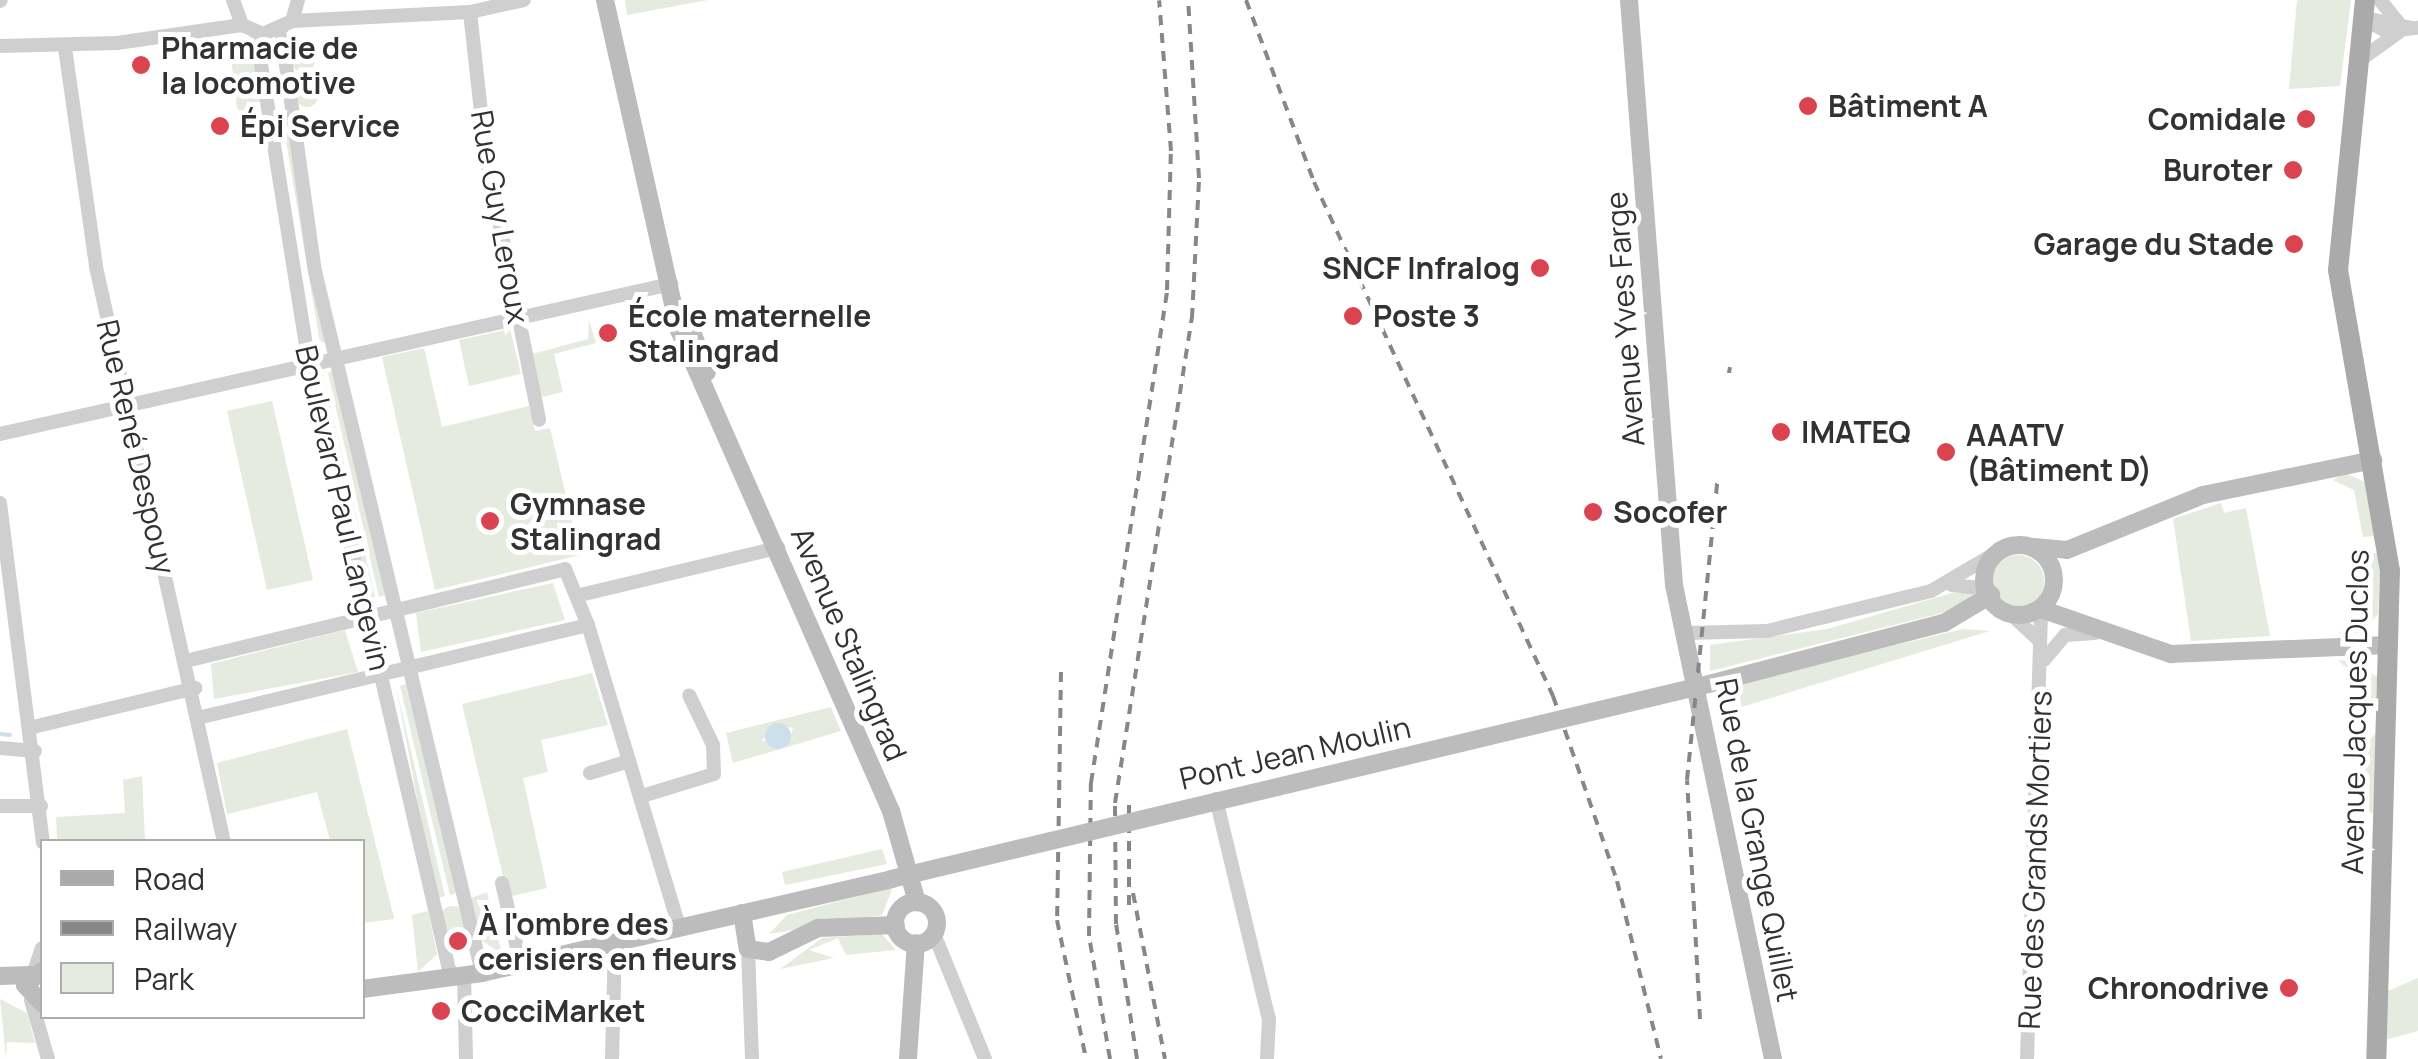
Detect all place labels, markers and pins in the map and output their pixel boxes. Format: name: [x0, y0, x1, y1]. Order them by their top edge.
place label: Pharmacie de la locomotive: [161, 30, 358, 100]
marker: Pharmacie de la locomotive: [130, 54, 152, 76]
place label: Bâtiment A: [1828, 88, 1988, 124]
marker: Bâtiment A: [1797, 95, 1819, 117]
place label: Comidale: [2148, 101, 2286, 137]
place label: Épi Service: [240, 108, 400, 144]
marker: Comidale: [2295, 108, 2317, 130]
marker: Épi Service: [209, 115, 231, 137]
place label: Buroter: [2163, 152, 2273, 188]
marker: Buroter: [2282, 159, 2304, 181]
place label: Garage du Stade: [2034, 226, 2274, 262]
marker: Garage du Stade: [2283, 233, 2305, 255]
place label: SNCF Infralog: [1322, 250, 1520, 286]
marker: SNCF Infralog: [1529, 257, 1551, 279]
place label: École maternelle Stalingrad: [628, 298, 871, 368]
place label: Poste 3: [1373, 298, 1480, 334]
marker: Poste 3: [1342, 305, 1364, 327]
marker: École maternelle Stalingrad: [597, 322, 619, 344]
place label: IMATEQ: [1801, 414, 1911, 450]
place label: AAATV (Bâtiment D): [1966, 417, 2152, 488]
marker: IMATEQ: [1770, 421, 1792, 443]
marker: AAATV (Bâtiment D): [1935, 441, 1957, 463]
place label: Gymnase Stalingrad: [510, 486, 661, 556]
place label: Socofer: [1613, 494, 1727, 530]
marker: Socofer: [1582, 501, 1604, 523]
marker: Gymnase Stalingrad: [479, 510, 501, 532]
place label: À l'ombre des cerisiers en fleurs: [478, 906, 737, 976]
marker: À l'ombre des cerisiers en fleurs: [447, 930, 469, 952]
place label: Chronodrive: [2088, 970, 2269, 1006]
marker: Chronodrive: [2278, 977, 2300, 999]
place label: CocciMarket: [461, 993, 646, 1029]
marker: CocciMarket: [430, 1000, 452, 1022]

